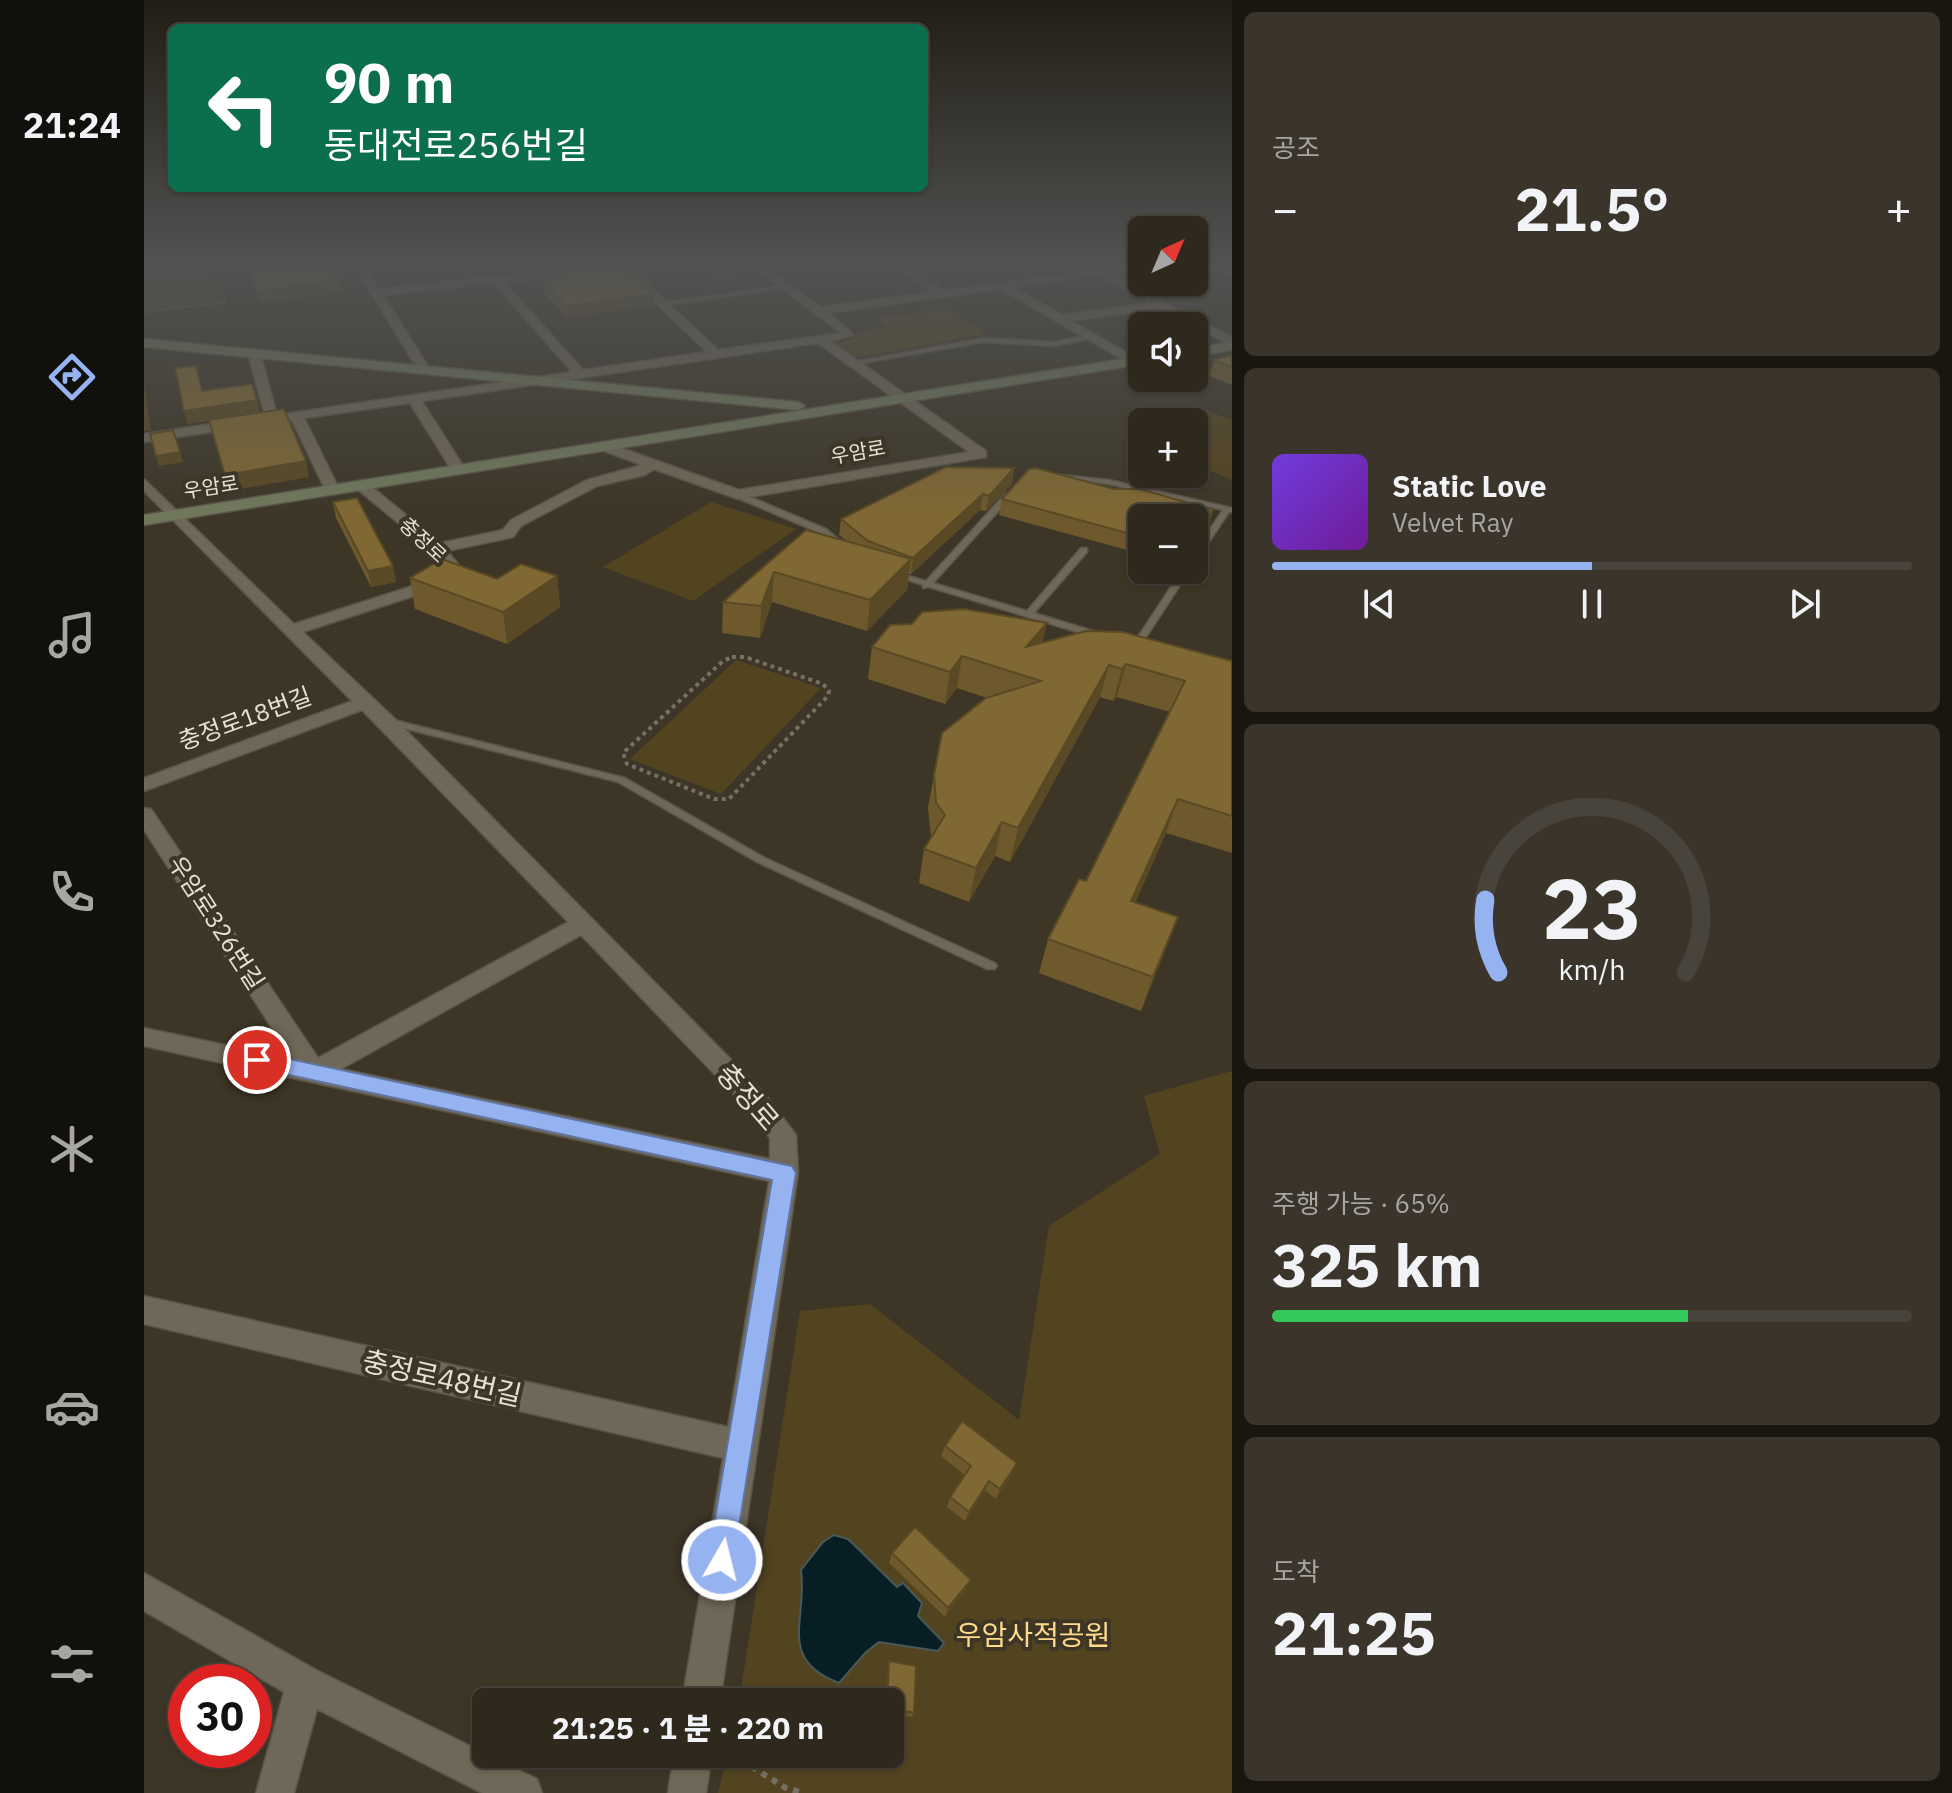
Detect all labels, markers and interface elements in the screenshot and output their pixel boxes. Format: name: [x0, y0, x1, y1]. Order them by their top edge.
text: 90 m: [324, 46, 454, 118]
icon: left: [192, 56, 296, 160]
text: 21:24: [23, 101, 121, 148]
text: 동대전로256번길: [324, 121, 588, 168]
text: 공조: [1272, 130, 1320, 164]
text: 21.5°: [1515, 169, 1669, 248]
text: −: [1272, 180, 1298, 237]
text: +: [1886, 180, 1912, 237]
north arrow: [1128, 216, 1208, 296]
map controls: [1128, 216, 1208, 584]
button: sound: [1128, 312, 1208, 392]
icon: directions: [44, 349, 100, 405]
button: +: [1128, 408, 1208, 488]
street label: 우암로: [828, 433, 887, 470]
text: Static Love: [1392, 466, 1547, 505]
street label: 우암로: [182, 469, 240, 504]
button: −: [1128, 504, 1208, 584]
text: Velvet Ray: [1392, 505, 1513, 539]
street label: 충정로: [394, 511, 453, 568]
icon: previous: [1357, 582, 1401, 626]
icon: pause: [1570, 582, 1614, 626]
icon: next: [1783, 582, 1827, 626]
icon: music: [44, 607, 100, 663]
street label: 충정로18번길: [174, 679, 316, 757]
street label: 우암로326번길: [162, 849, 272, 996]
text: 23: [1542, 853, 1642, 961]
icon: phone: [44, 864, 100, 920]
text: km/h: [1558, 951, 1626, 988]
pin: [223, 1026, 291, 1094]
icon: arrive: [235, 1038, 279, 1082]
street label: 충정로: [709, 1055, 788, 1138]
icon: climate: [44, 1121, 100, 1177]
text: 주행 가능 · 65%: [1272, 1186, 1450, 1220]
text: 325 km: [1272, 1225, 1482, 1304]
street label: 충정로48번길: [359, 1341, 525, 1414]
icon: car: [44, 1379, 100, 1435]
position arrow: [680, 1518, 764, 1602]
text: 도착: [1272, 1554, 1320, 1588]
text: 21:25: [1272, 1593, 1436, 1672]
park label: 우암사적공원: [956, 1616, 1110, 1653]
icon: filters: [44, 1636, 100, 1692]
speed limit sign: 30: [168, 1664, 272, 1768]
text: 21:25 · 1 분 · 220 m: [552, 1708, 824, 1747]

